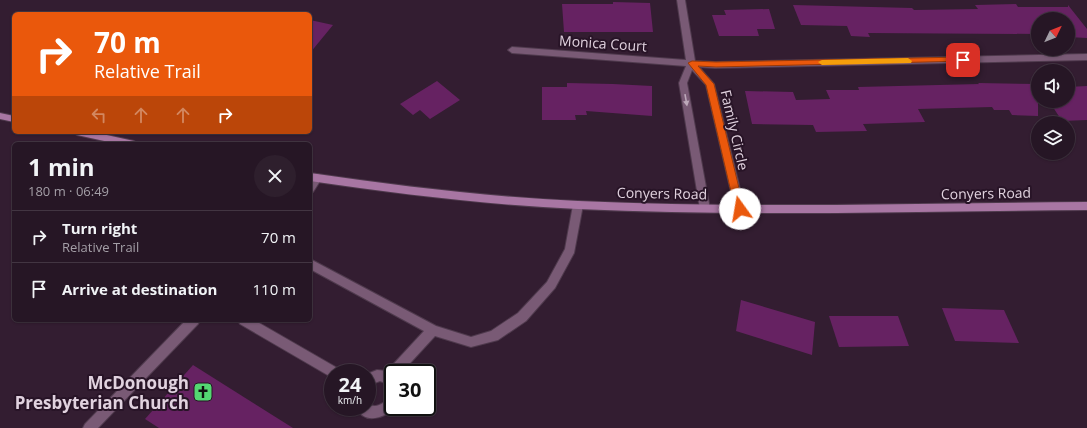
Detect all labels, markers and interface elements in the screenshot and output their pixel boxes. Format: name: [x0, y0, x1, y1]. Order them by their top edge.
north arrow: [1031, 12, 1075, 56]
map controls: [1031, 12, 1075, 160]
text: 70 m: [94, 23, 161, 61]
icon: right: [28, 28, 80, 80]
street label: Monica Court: [559, 30, 647, 56]
pin: [946, 43, 980, 77]
icon: arrive: [952, 49, 974, 71]
text: Relative Trail: [94, 59, 201, 83]
button: sound: [1031, 64, 1075, 108]
street label: Family Circle: [717, 88, 753, 172]
one-way arrow: [683, 94, 689, 106]
icon: left: [88, 104, 110, 126]
icon: ahead: [130, 104, 152, 126]
icon: ahead: [172, 104, 194, 126]
icon: right: [214, 104, 236, 126]
button: layers: [1031, 116, 1075, 160]
text: 1 min: [28, 150, 95, 183]
button: close: [254, 155, 296, 197]
text: 180 m · 06:49: [28, 182, 109, 200]
street label: Conyers Road: [617, 183, 707, 203]
street label: Conyers Road: [941, 183, 1031, 203]
position arrow: [719, 188, 761, 230]
text: Turn right: [62, 218, 137, 238]
icon: right: [28, 226, 50, 248]
text: 70 m: [261, 227, 296, 247]
text: Relative Trail: [62, 238, 139, 256]
icon: arrive: [28, 278, 50, 300]
text: Arrive at destination: [62, 279, 217, 299]
text: 110 m: [252, 279, 296, 299]
speed limit sign: 30: [384, 364, 436, 416]
place label: McDonough Presbyterian Church: [15, 371, 189, 414]
text: 24: [339, 371, 361, 398]
church icon: McDonough Presbyterian Church: [192, 381, 214, 403]
text: km/h: [338, 393, 362, 407]

